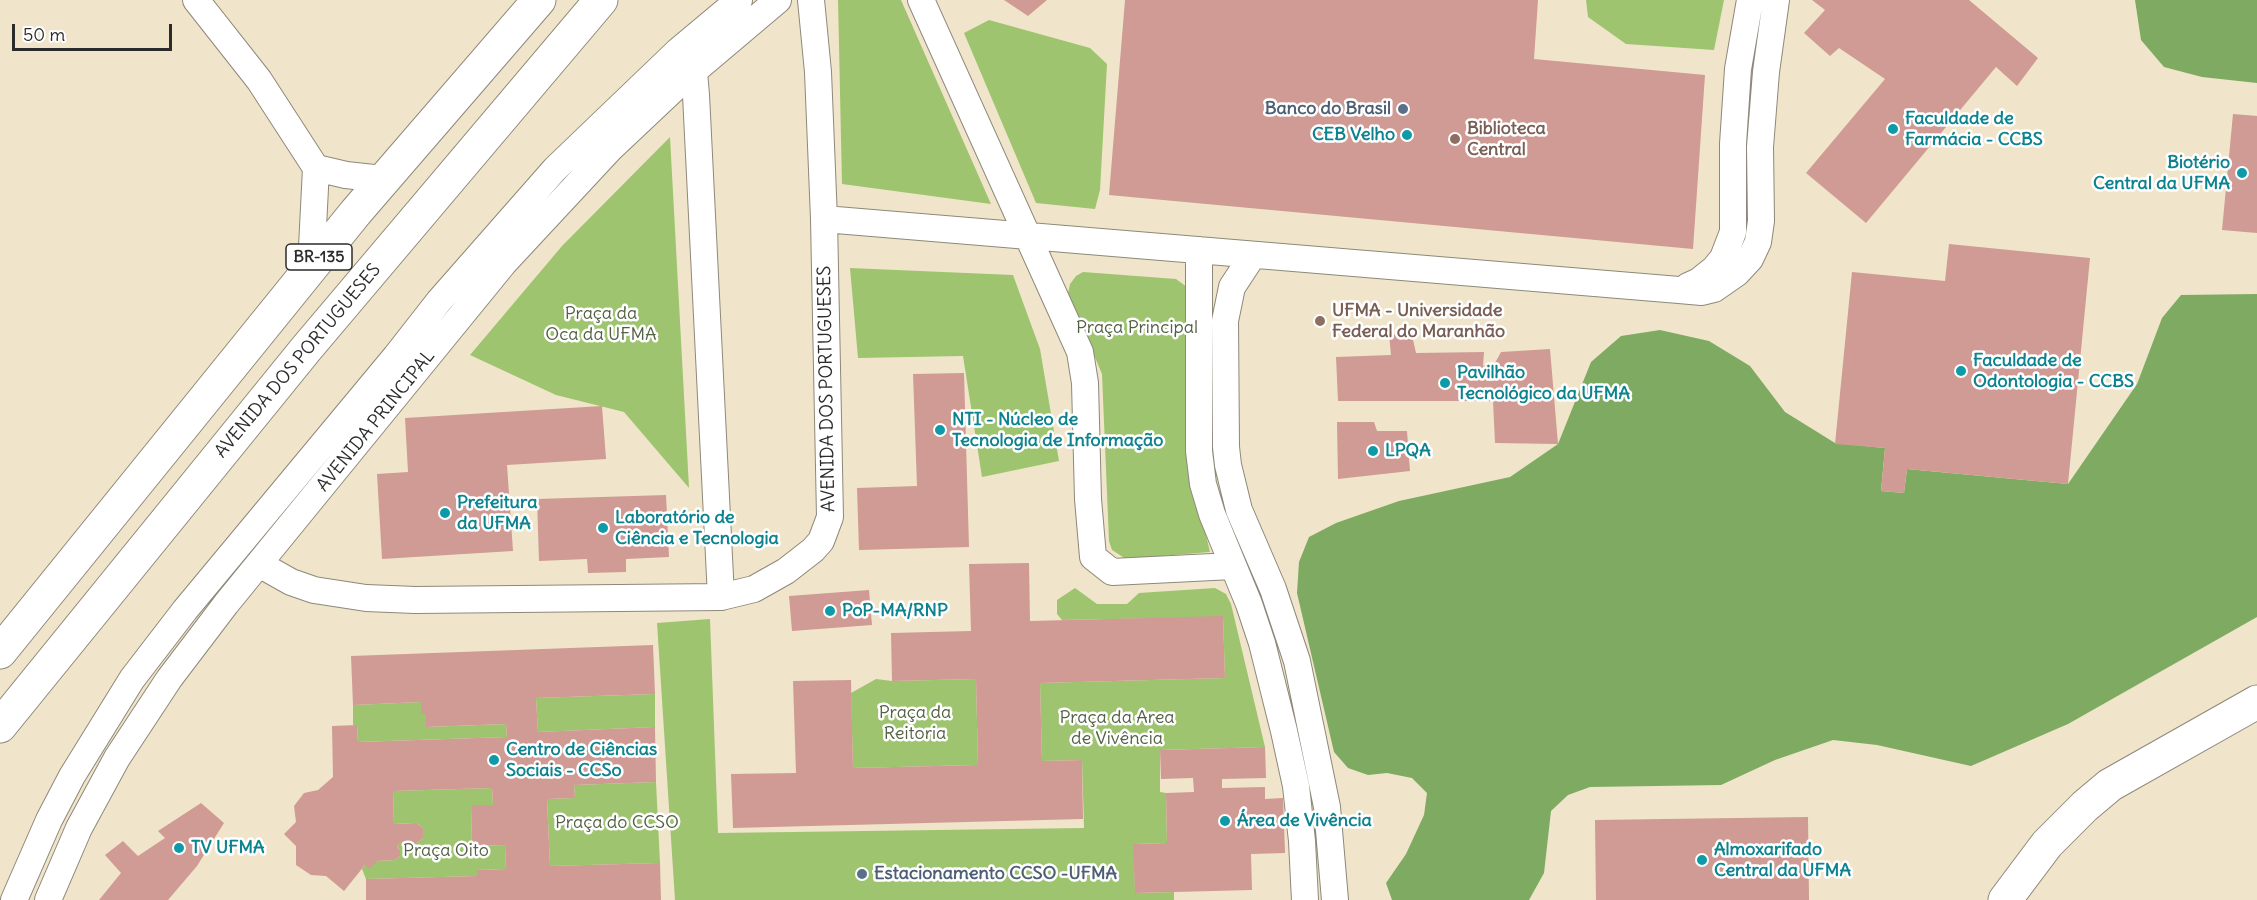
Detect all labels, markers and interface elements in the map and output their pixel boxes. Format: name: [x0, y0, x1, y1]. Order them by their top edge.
scale bar: [15, 12, 176, 50]
text: 50 m: [23, 23, 65, 46]
place label: Banco do Brasil: [1265, 98, 1391, 120]
marker: Banco do Brasil: [1396, 102, 1410, 116]
place label: Faculdade de Farmácia - CCBS: [1905, 108, 2043, 150]
place label: Biblioteca Central: [1467, 118, 1546, 160]
marker: Faculdade de Farmácia - CCBS: [1886, 122, 1900, 136]
place label: CEB Velho: [1312, 124, 1395, 146]
marker: CEB Velho: [1400, 128, 1414, 142]
marker: Biblioteca Central: [1448, 132, 1462, 146]
place label: Biotério Central da UFMA: [2093, 152, 2230, 195]
marker: Biotério Central da UFMA: [2235, 166, 2249, 180]
road number: BR-135: [286, 244, 352, 270]
street label: AVENIDA DOS PORTUGUESES: [211, 260, 385, 462]
street label: AVENIDA DOS PORTUGUESES: [814, 266, 840, 512]
place label: UFMA - Universidade Federal do Maranhão: [1332, 300, 1505, 342]
park label: Praça da Oca da UFMA: [545, 303, 657, 346]
marker: UFMA - Universidade Federal do Maranhão: [1313, 314, 1327, 328]
park label: Praça Principal: [1076, 317, 1198, 339]
street label: AVENIDA PRINCIPAL: [312, 346, 440, 496]
place label: Faculdade de Odontologia - CCBS: [1973, 350, 2134, 392]
place label: Pavilhão Tecnológico da UFMA: [1457, 362, 1630, 404]
marker: Faculdade de Odontologia - CCBS: [1954, 364, 1968, 378]
marker: Pavilhão Tecnológico da UFMA: [1438, 376, 1452, 390]
place label: NTI - Núcleo de Tecnologia de Informação: [952, 409, 1163, 452]
marker: NTI - Núcleo de Tecnologia de Informação: [933, 423, 947, 437]
place label: LPQA: [1385, 440, 1431, 462]
marker: LPQA: [1366, 444, 1380, 458]
place label: Prefeitura da UFMA: [457, 492, 537, 534]
marker: Prefeitura da UFMA: [438, 506, 452, 520]
place label: Laboratório de Ciência e Tecnologia: [615, 507, 779, 550]
marker: Laboratório de Ciência e Tecnologia: [596, 521, 610, 535]
place label: PoP-MA/RNP: [842, 600, 948, 622]
marker: PoP-MA/RNP: [823, 604, 837, 618]
park label: Praça da Reitoria: [879, 702, 951, 744]
park label: Praça da Area de Vivência: [1059, 707, 1175, 750]
place label: Centro de Ciências Sociais - CCSo: [506, 739, 657, 782]
marker: Centro de Ciências Sociais - CCSo: [487, 753, 501, 767]
place label: Área de Vivência: [1237, 810, 1372, 832]
park label: Praça do CCSO: [555, 812, 679, 834]
marker: Área de Vivência: [1218, 814, 1232, 828]
place label: TV UFMA: [191, 837, 265, 859]
place label: Almoxarifado Central da UFMA: [1714, 839, 1851, 882]
park label: Praça Oito: [403, 840, 489, 862]
marker: TV UFMA: [172, 841, 186, 855]
marker: Almoxarifado Central da UFMA: [1695, 853, 1709, 867]
place label: Estacionamento CCSO -UFMA: [874, 863, 1117, 885]
marker: Estacionamento CCSO -UFMA: [855, 867, 869, 881]

